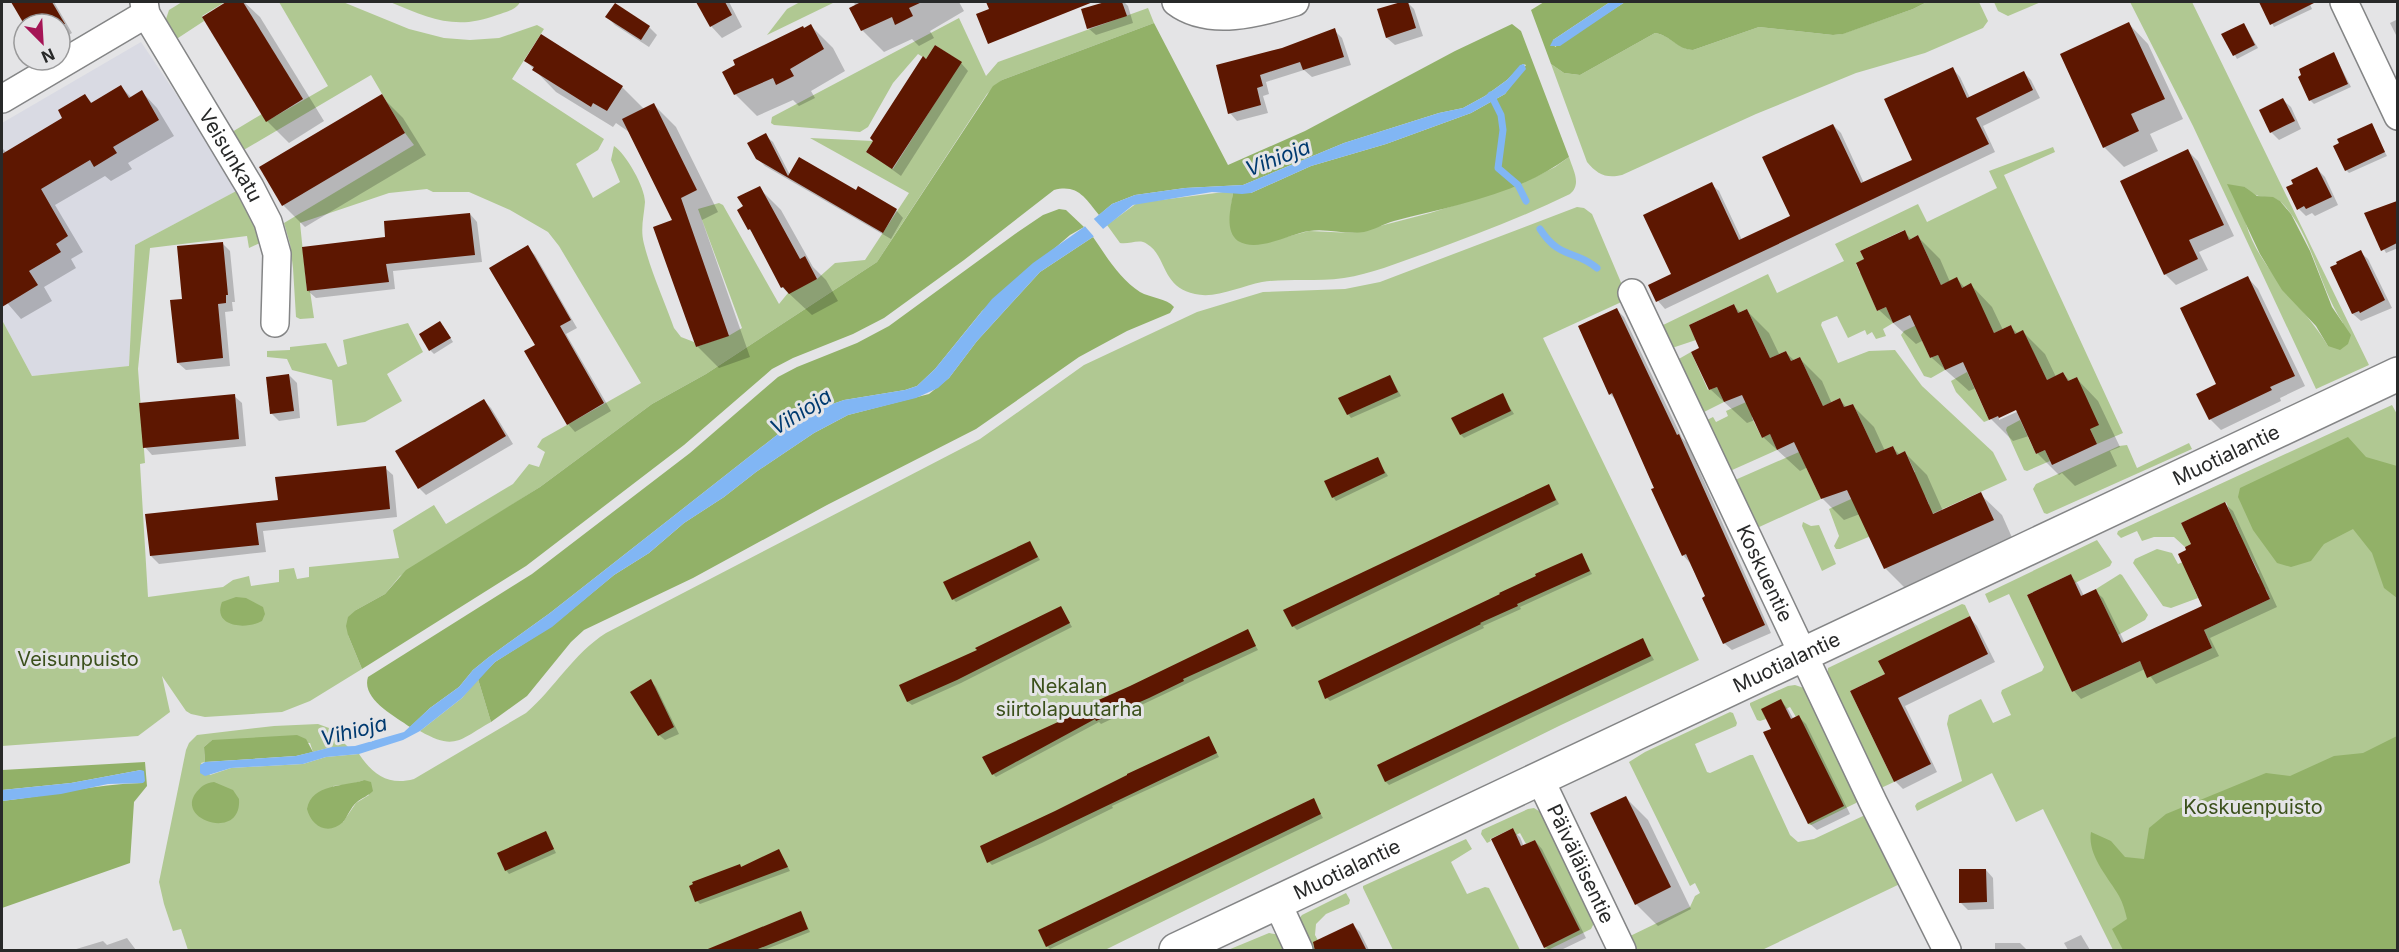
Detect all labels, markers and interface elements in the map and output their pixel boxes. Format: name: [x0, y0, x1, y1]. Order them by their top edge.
north arrow: [12, 12, 72, 72]
text: N: [38, 44, 58, 67]
street label: Veisunkatu: [194, 104, 268, 206]
water label: Vihioja: [1242, 134, 1314, 181]
water label: Vihioja: [765, 383, 836, 440]
street label: Muotialantie: [2169, 420, 2284, 490]
street label: Koskuentie: [1731, 521, 1798, 626]
street label: Muotialantie: [1729, 627, 1844, 698]
park label: Veisunpuisto: [17, 647, 139, 671]
park label: Nekalan siirtolapuutarha: [995, 674, 1143, 721]
water label: Vihioja: [318, 710, 390, 751]
park label: Koskuenpuisto: [2183, 795, 2323, 819]
street label: Päiväläisentie: [1542, 800, 1619, 927]
street label: Muotialantie: [1290, 834, 1404, 905]

